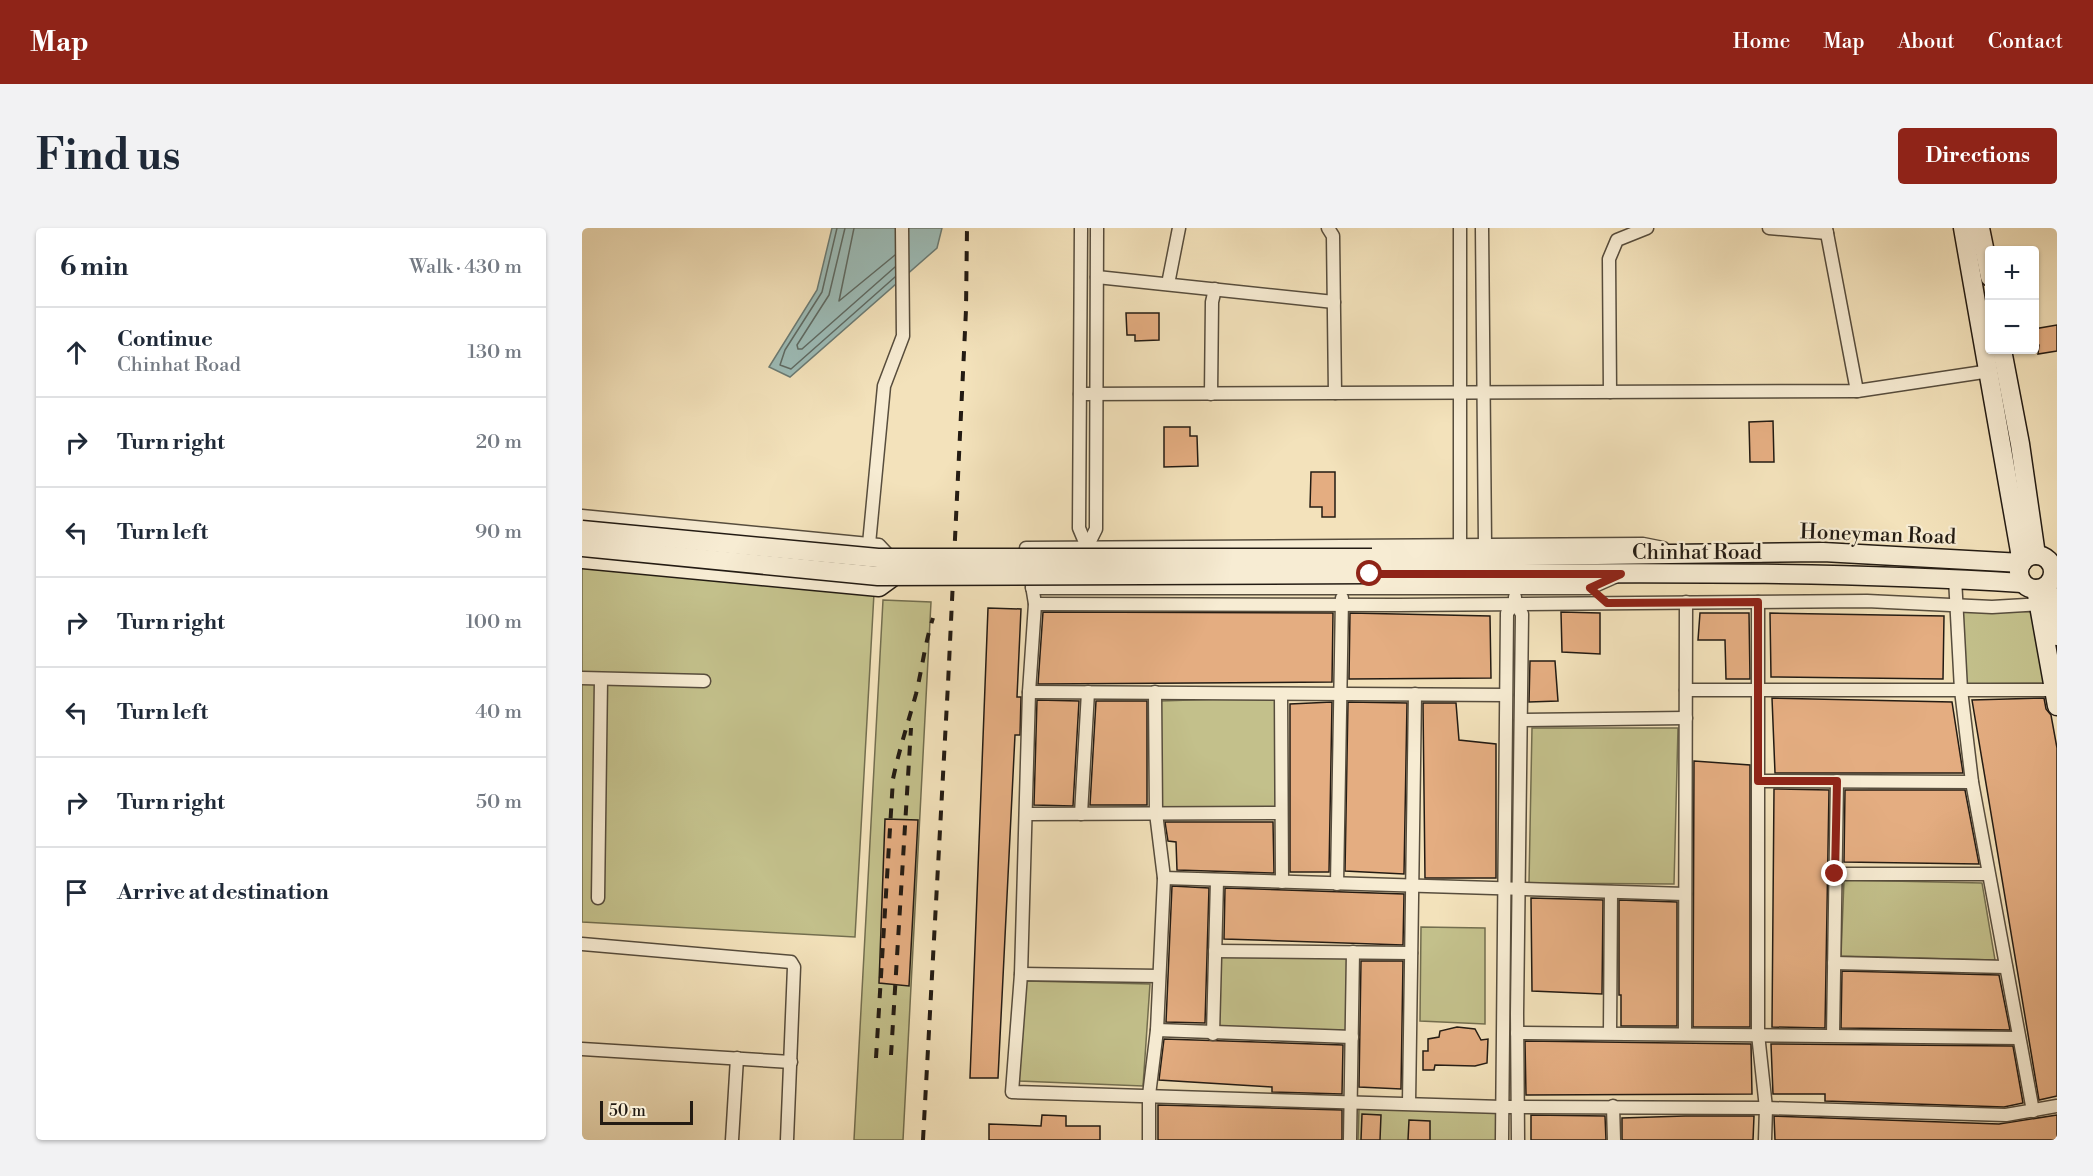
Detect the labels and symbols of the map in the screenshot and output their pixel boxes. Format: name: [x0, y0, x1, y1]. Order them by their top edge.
street label: Honeyman Road: [1799, 519, 1957, 551]
street label: Chinhat Road: [1632, 540, 1762, 566]
route start: [1356, 560, 1382, 586]
route end: [1821, 860, 1847, 886]
scale bar: [600, 1098, 693, 1126]

